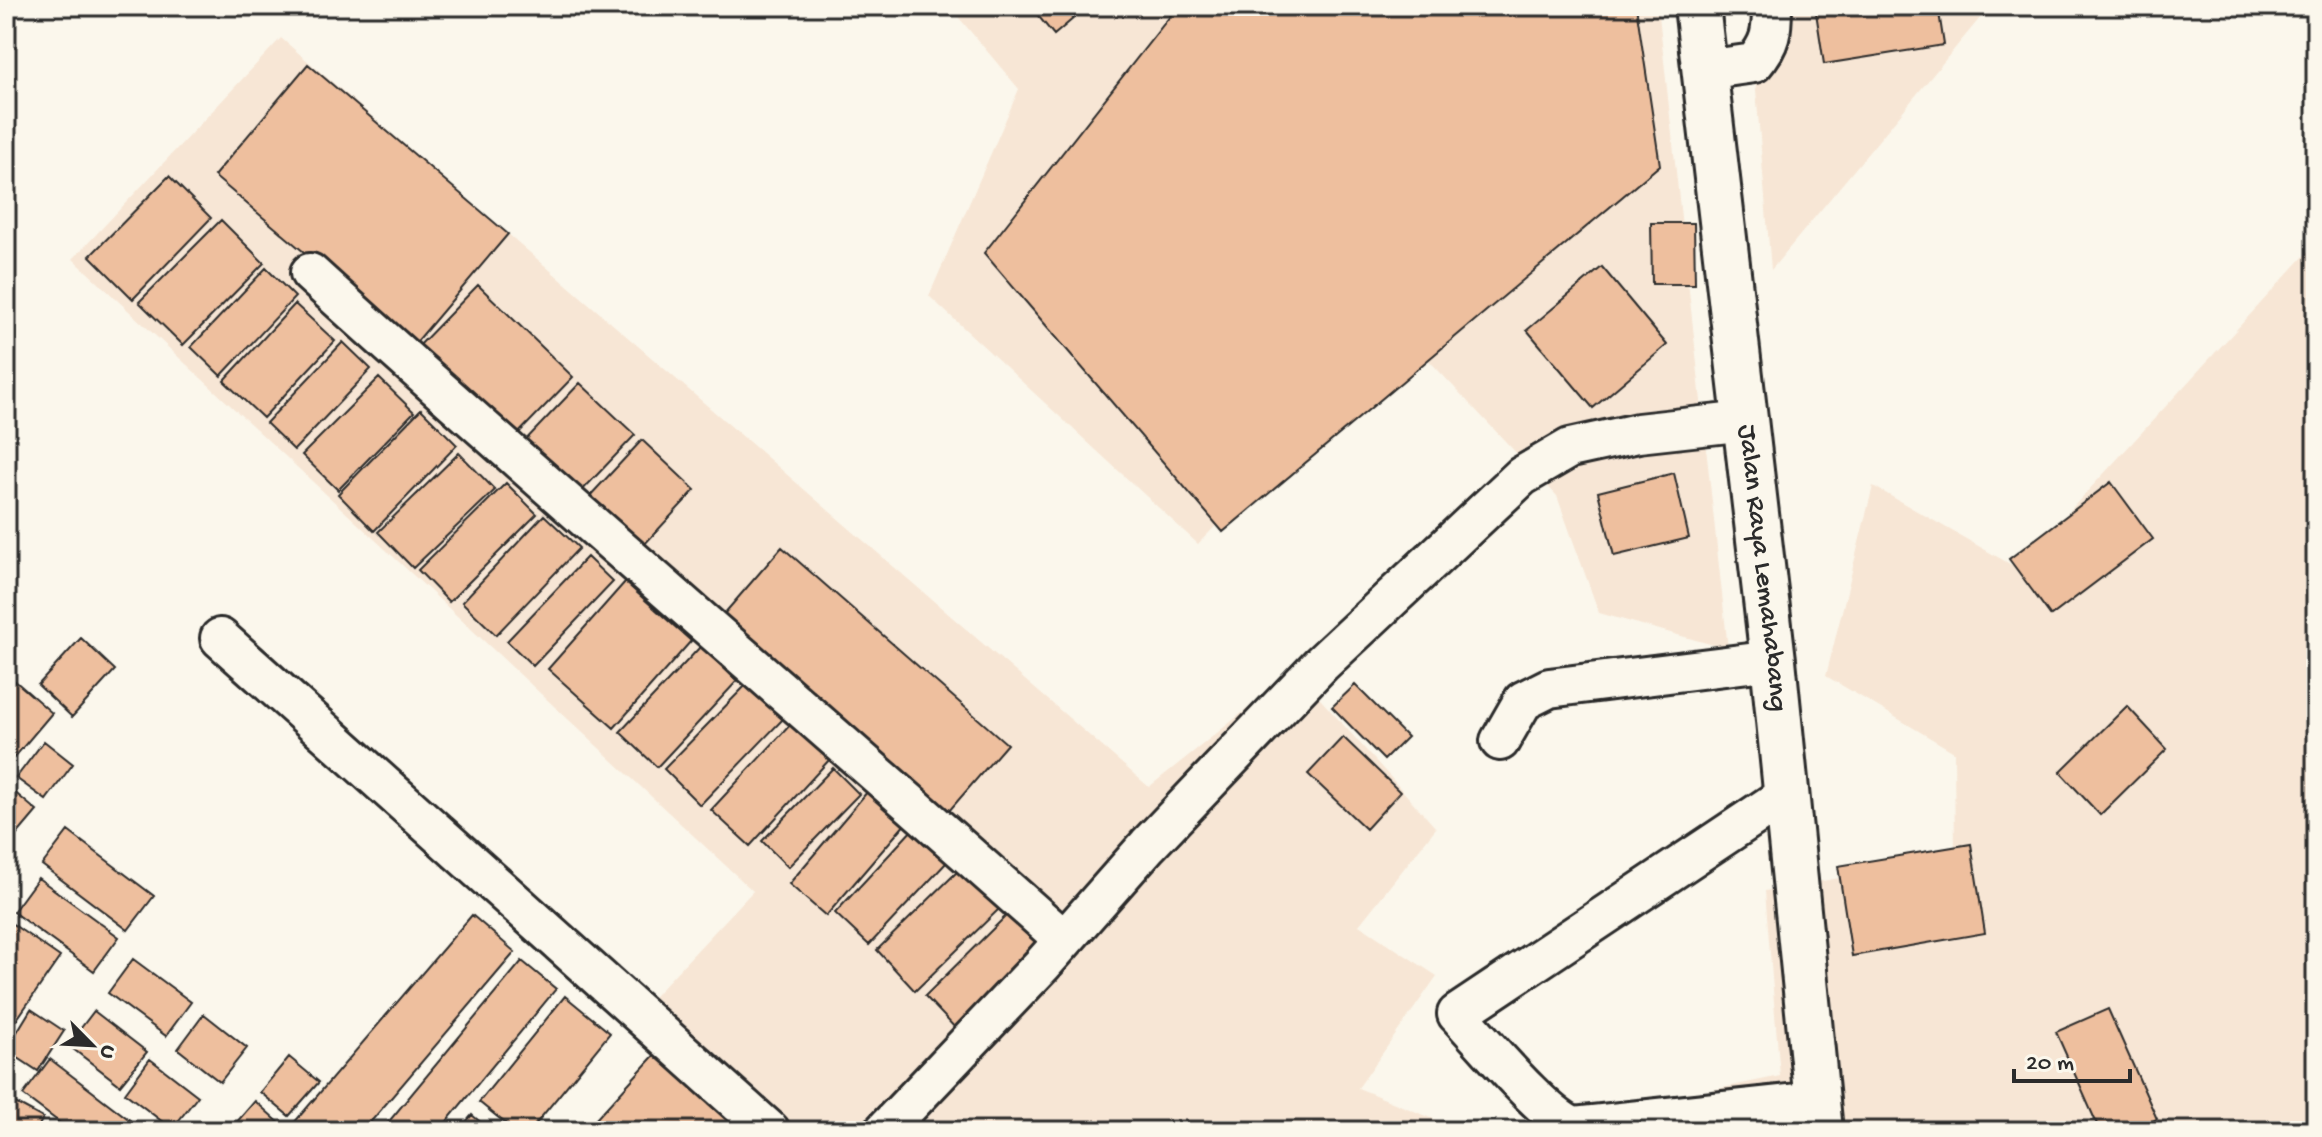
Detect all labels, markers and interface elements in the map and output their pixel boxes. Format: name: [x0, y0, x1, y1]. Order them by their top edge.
street label: Jalan Raya Lemahabang: [1729, 423, 1795, 713]
north arrow: [52, 1005, 132, 1085]
scale bar: [2014, 1033, 2130, 1083]
text: U: [92, 1040, 121, 1063]
text: 20 m: [2026, 1050, 2074, 1079]

